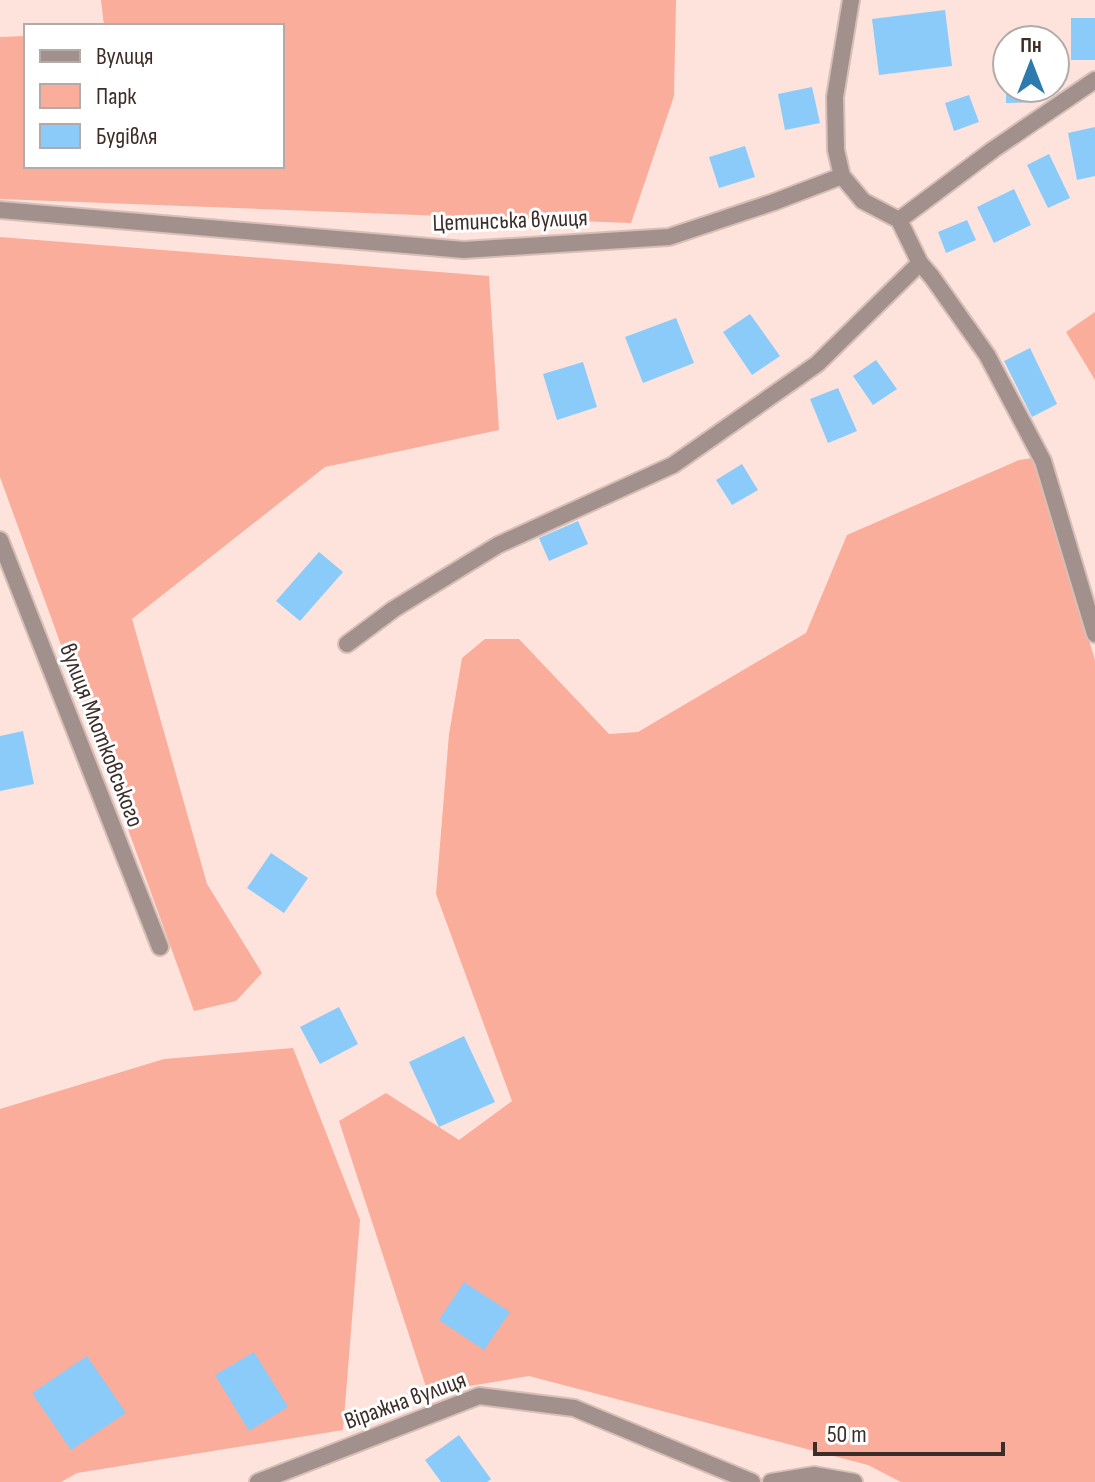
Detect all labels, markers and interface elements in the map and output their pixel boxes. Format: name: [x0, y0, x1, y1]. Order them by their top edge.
legend: [24, 24, 284, 168]
north arrow: [991, 24, 1071, 104]
text: Пн: [1020, 32, 1042, 59]
text: Вулиця: [96, 42, 154, 71]
text: Парк: [96, 82, 137, 111]
text: Будівля: [96, 122, 157, 151]
street label: Цетинська вулиця: [432, 203, 588, 238]
street label: вулиця Млотковського: [53, 639, 150, 831]
street label: Віражна вулиця: [340, 1365, 470, 1436]
scale bar: [815, 1406, 1003, 1456]
text: 50 m: [827, 1420, 867, 1449]

